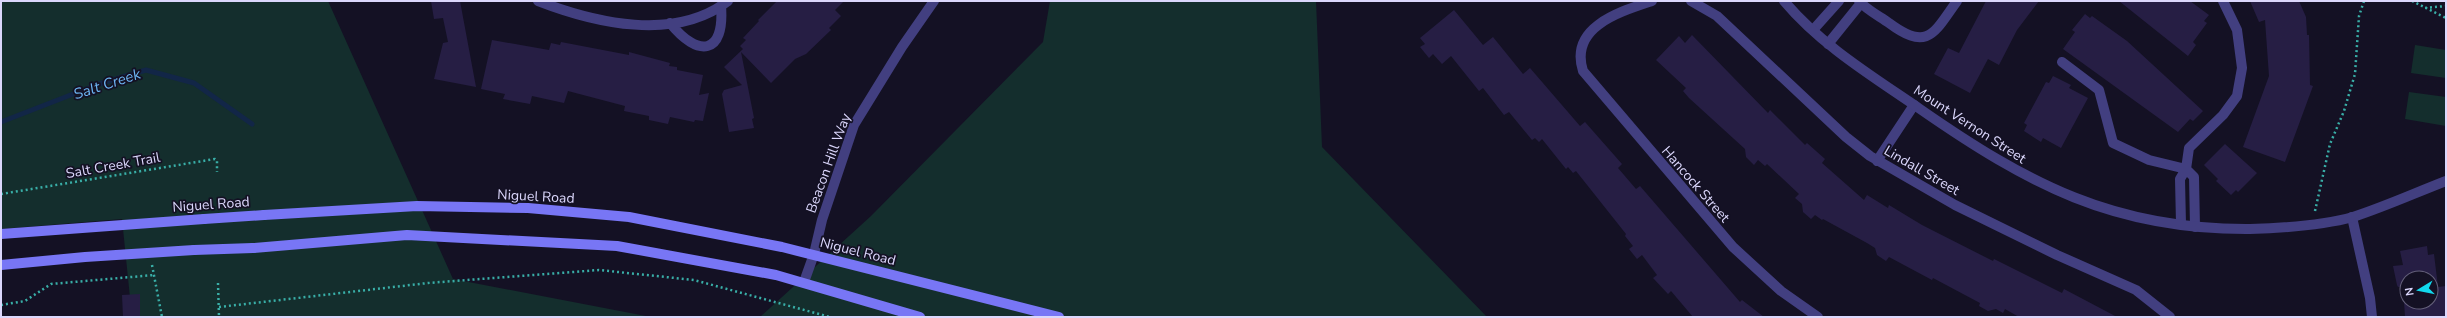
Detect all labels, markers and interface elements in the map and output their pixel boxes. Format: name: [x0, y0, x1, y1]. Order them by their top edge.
water label: Salt Creek: [71, 64, 144, 104]
street label: Mount Vernon Street: [1910, 81, 2030, 168]
street label: Beacon Hill Way: [802, 110, 856, 216]
street label: Lindall Street: [1880, 141, 1963, 200]
street label: Hancock Street: [1657, 142, 1734, 227]
street label: Salt Creek Trail: [64, 148, 163, 183]
street label: Niguel Road: [497, 185, 575, 208]
street label: Niguel Road: [172, 192, 250, 217]
street label: Niguel Road: [818, 233, 898, 270]
north arrow: [2399, 270, 2439, 310]
text: N: [2402, 286, 2418, 297]

